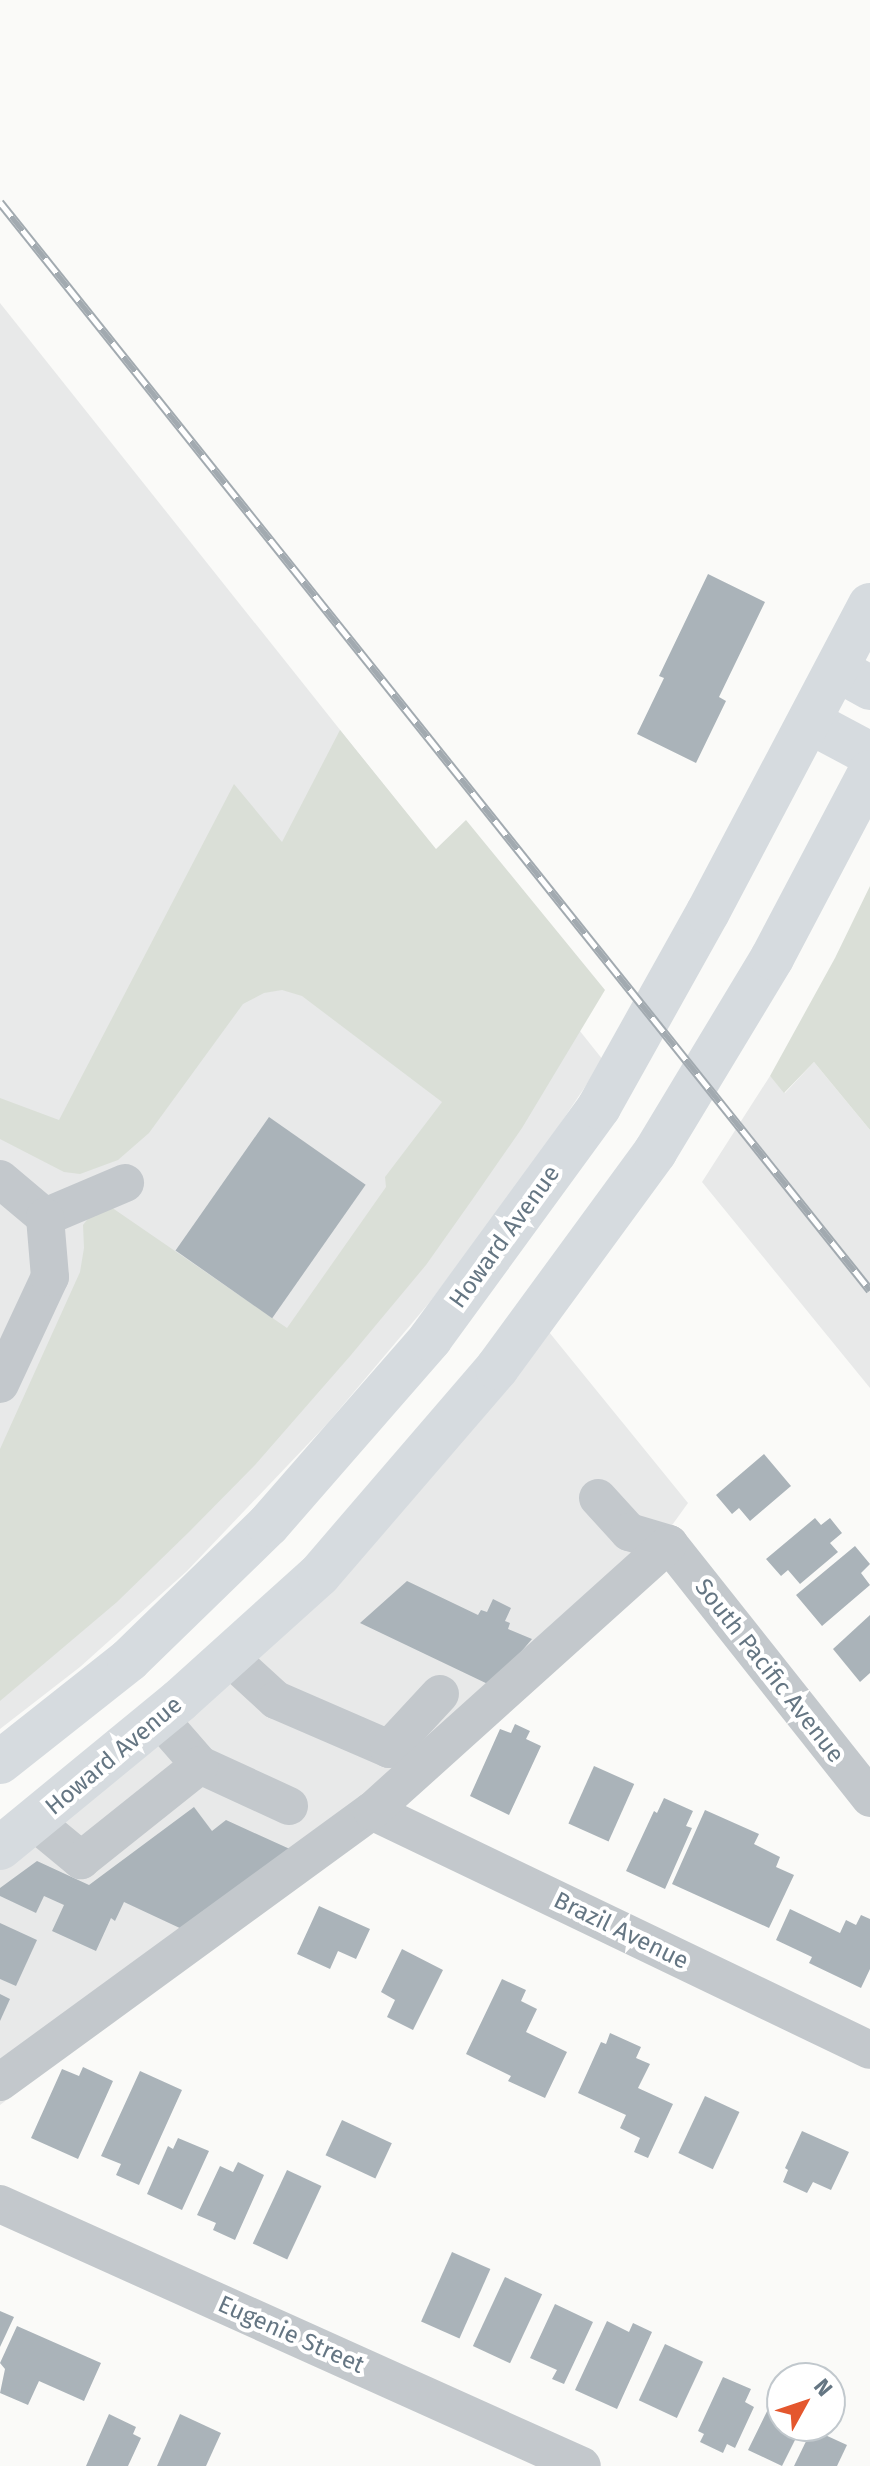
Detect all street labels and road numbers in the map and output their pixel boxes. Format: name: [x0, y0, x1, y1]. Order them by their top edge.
street label: Howard Avenue: [444, 1160, 566, 1314]
street label: South Pacific Avenue: [688, 1573, 850, 1769]
street label: Howard Avenue: [40, 1691, 188, 1821]
street label: Brazil Avenue: [549, 1886, 693, 1976]
street label: Eugenie Street: [213, 2290, 369, 2380]

